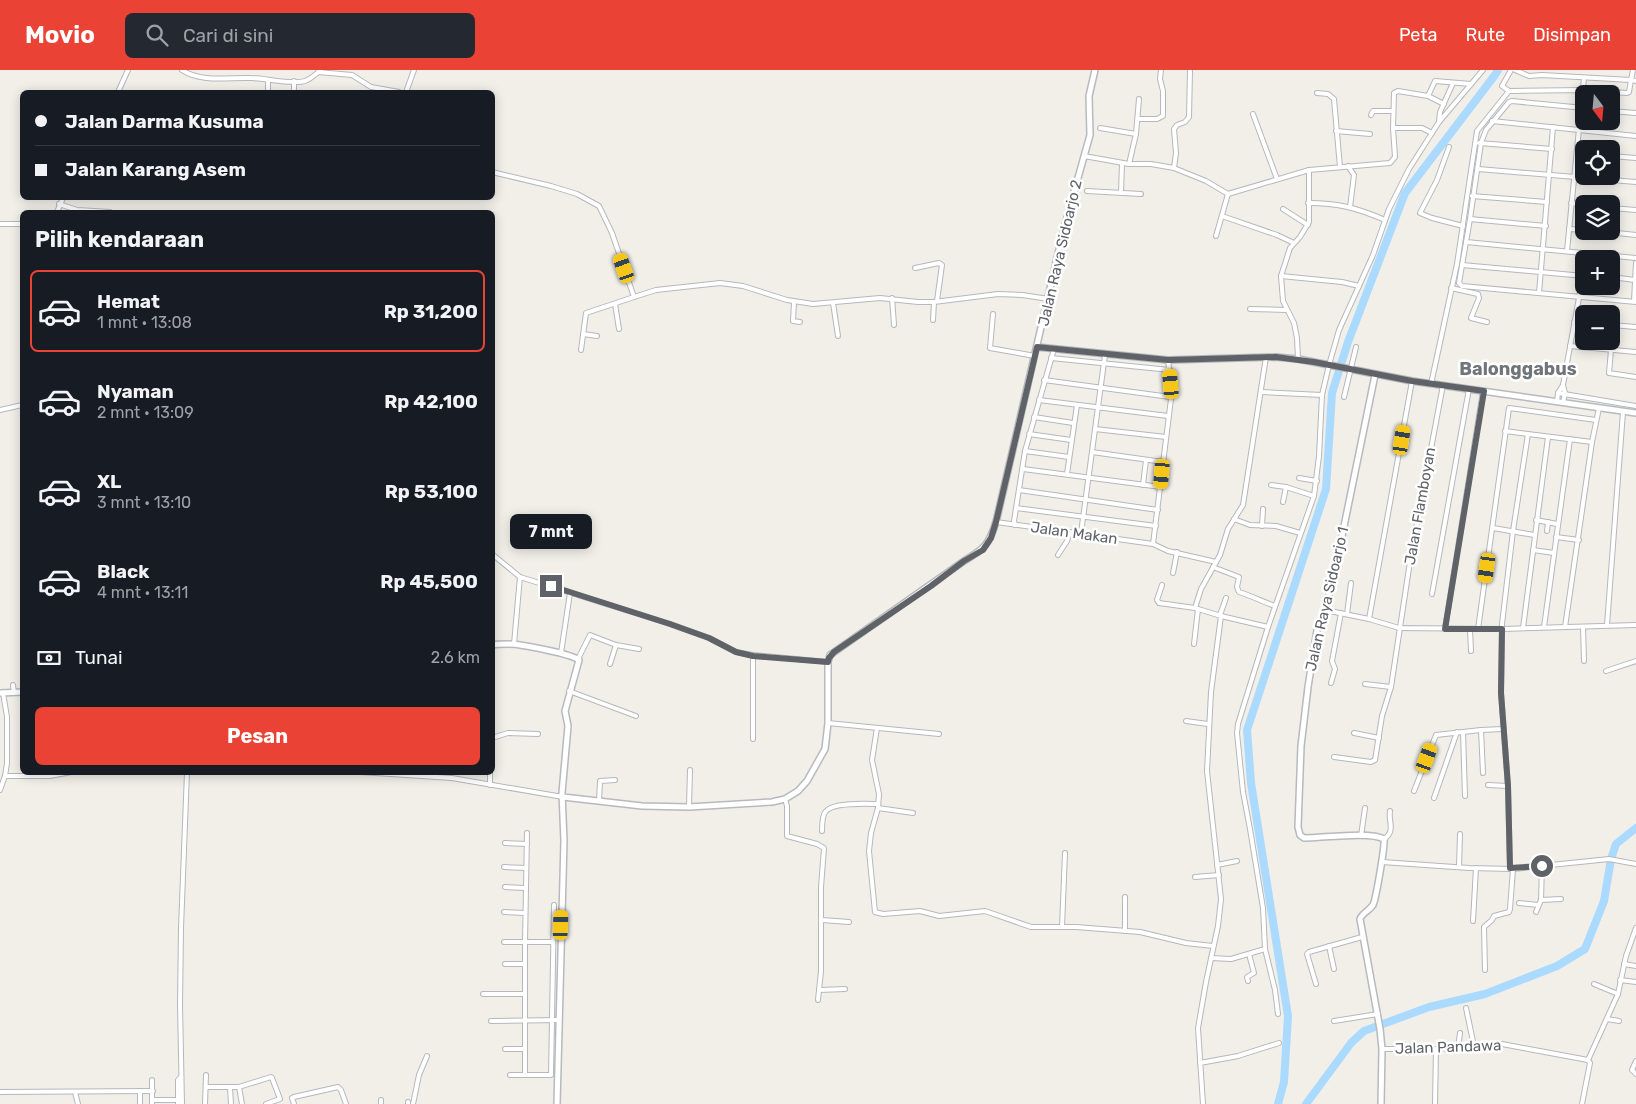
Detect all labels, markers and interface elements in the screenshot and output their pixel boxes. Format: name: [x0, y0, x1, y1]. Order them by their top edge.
search box: [125, 13, 475, 58]
text: Movio: [25, 21, 95, 49]
icon: search: [143, 21, 171, 49]
text: Cari di sini: [183, 24, 273, 47]
text: Peta: [1399, 24, 1437, 46]
text: Rute: [1465, 24, 1505, 46]
text: Disimpan: [1533, 24, 1611, 46]
north arrow: [1575, 85, 1620, 130]
map controls: [1575, 85, 1620, 350]
text: Jalan Darma Kusuma: [65, 110, 264, 133]
button: locate: [1575, 140, 1620, 185]
text: Jalan Karang Asem: [65, 158, 246, 181]
street label: Jalan Raya Sidoarjo 2: [1034, 178, 1086, 328]
button: layers: [1575, 195, 1620, 240]
text: Pilih kendaraan: [35, 226, 204, 253]
button: +: [1575, 250, 1620, 295]
car: [612, 251, 635, 285]
icon: car: [37, 289, 82, 334]
text: Hemat: [97, 290, 160, 313]
text: Rp 31,200: [384, 300, 478, 323]
button: −: [1575, 305, 1620, 350]
text: 1 mnt · 13:08: [97, 313, 192, 332]
district label: Balonggabus: [1459, 358, 1577, 380]
car: [1162, 368, 1179, 400]
icon: car: [37, 379, 82, 424]
text: Nyaman: [97, 380, 174, 403]
text: Rp 42,100: [384, 390, 478, 413]
text: 2 mnt · 13:09: [97, 403, 194, 422]
car: [1392, 424, 1411, 456]
street label: Jalan Flamboyan: [1401, 446, 1439, 566]
car: [1153, 458, 1170, 490]
icon: car: [37, 469, 82, 514]
text: XL: [97, 470, 121, 493]
text: Rp 53,100: [385, 480, 478, 503]
text: 3 mnt · 13:10: [97, 493, 191, 512]
callout: 7 mnt: [510, 514, 592, 548]
street label: Jalan Makan: [1029, 518, 1119, 548]
text: 7 mnt: [529, 522, 573, 541]
street label: Jalan Raya Sidoarjo 1: [1302, 525, 1352, 673]
car: [1477, 552, 1496, 584]
icon: car: [37, 559, 82, 604]
text: Black: [97, 560, 149, 583]
text: Rp 45,500: [380, 570, 478, 593]
route end: [540, 575, 562, 597]
text: 4 mnt · 13:11: [97, 583, 188, 602]
icon: cash: [35, 644, 63, 672]
text: Tunai: [75, 646, 123, 669]
text: 2.6 km: [431, 648, 480, 667]
button: Pesan: [35, 707, 480, 765]
car: [1414, 741, 1439, 775]
route start: [1531, 855, 1553, 877]
car: [552, 910, 569, 940]
street label: Jalan Pandawa: [1394, 1036, 1502, 1058]

